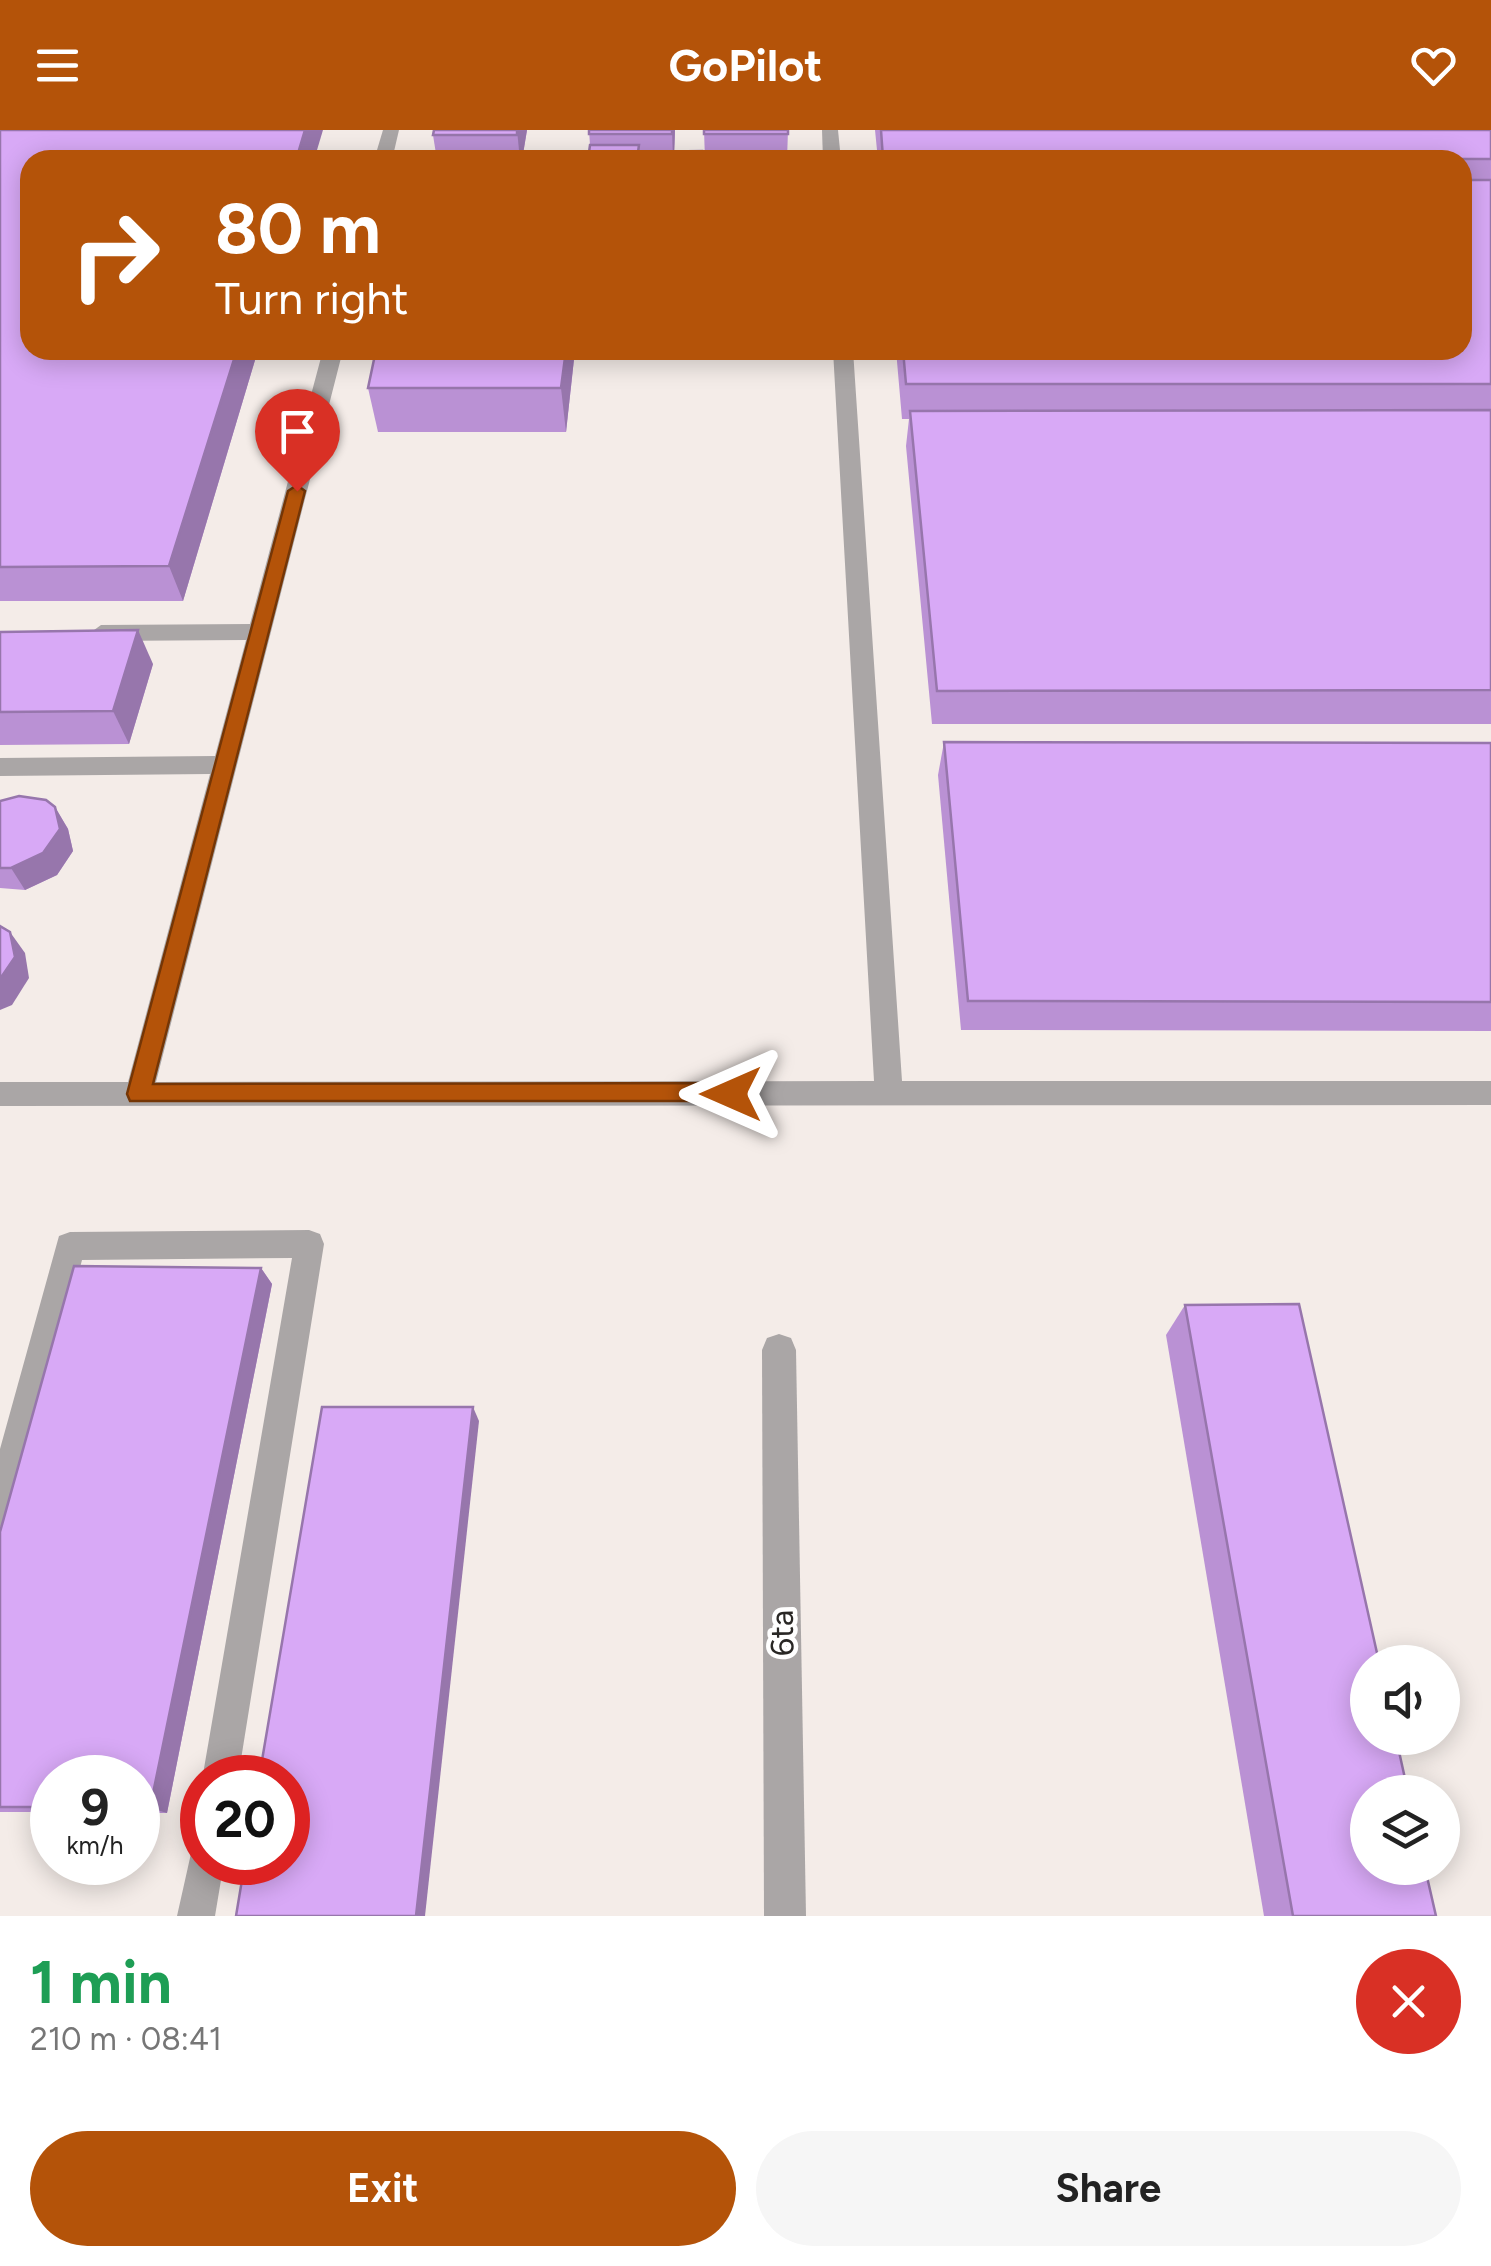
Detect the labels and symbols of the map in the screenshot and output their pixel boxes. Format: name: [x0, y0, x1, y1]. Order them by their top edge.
pin: [255, 389, 340, 492]
position arrow: [679, 1042, 783, 1146]
street label: 6ta: [763, 1609, 801, 1657]
speed limit sign: 20: [180, 1755, 310, 1885]

